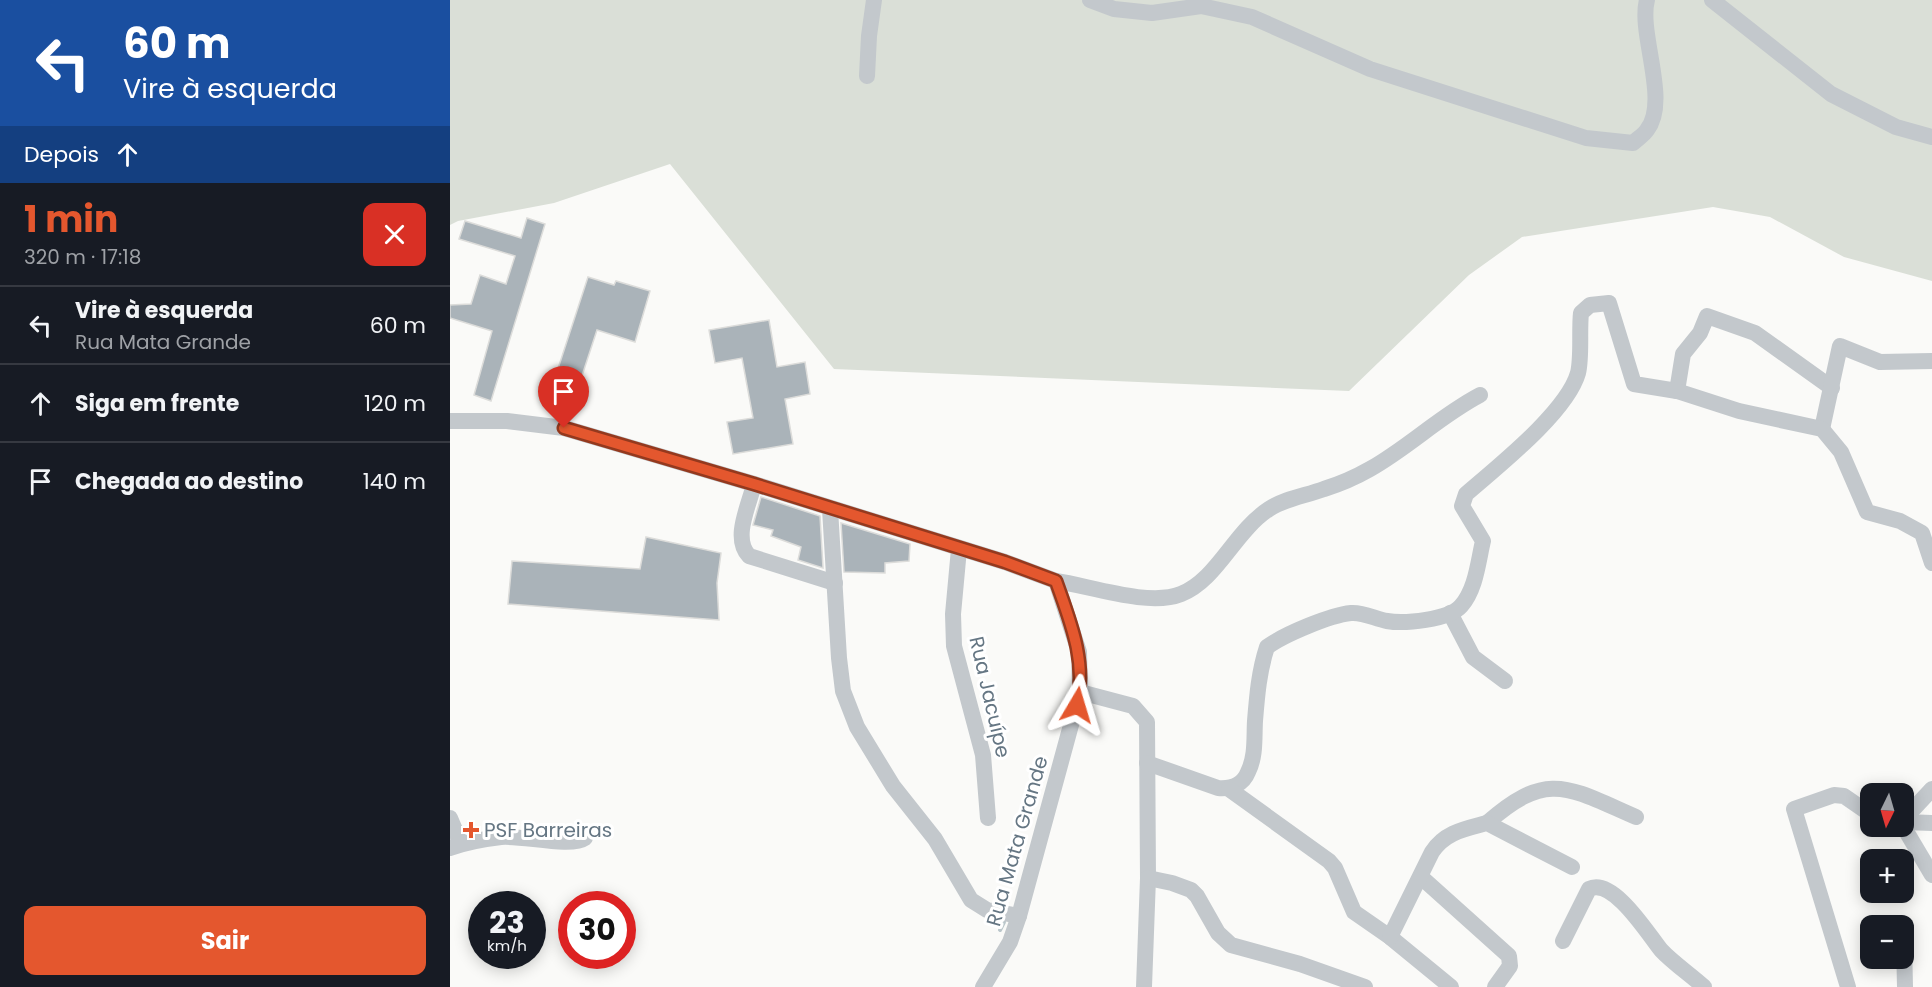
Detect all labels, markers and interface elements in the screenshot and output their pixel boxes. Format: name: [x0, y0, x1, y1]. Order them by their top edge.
text: 60 m: [123, 14, 231, 73]
icon: left: [24, 24, 102, 102]
text: Vire à esquerda: [123, 70, 337, 107]
icon: ahead: [111, 138, 144, 171]
text: Depois: [24, 139, 99, 170]
text: 1 min: [24, 194, 118, 245]
button: close: [363, 203, 426, 266]
text: 320 m · 17:18: [24, 243, 141, 271]
text: Vire à esquerda: [75, 295, 253, 326]
icon: left: [24, 309, 57, 342]
text: 60 m: [370, 310, 426, 341]
text: Rua Mata Grande: [75, 328, 251, 356]
pin: [538, 366, 589, 428]
icon: arrive: [547, 375, 580, 408]
icon: ahead: [24, 387, 57, 420]
text: Siga em frente: [75, 388, 239, 419]
text: 120 m: [364, 388, 426, 419]
icon: arrive: [24, 465, 57, 498]
text: Chegada ao destino: [75, 466, 303, 497]
text: 140 m: [363, 466, 426, 497]
street label: Rua Jacuípe: [962, 634, 1018, 760]
position arrow: [1045, 673, 1109, 737]
street label: Rua Mata Grande: [979, 753, 1055, 929]
north arrow: [1860, 783, 1914, 837]
map controls: [1860, 783, 1914, 969]
place label: PSF Barreiras: [484, 816, 612, 844]
marker: PSF Barreiras: [462, 821, 480, 839]
button: +: [1860, 849, 1914, 903]
speed limit sign: 30: [558, 891, 636, 969]
text: 23: [489, 901, 525, 944]
button: Sair: [24, 906, 426, 975]
button: −: [1860, 915, 1914, 969]
text: km/h: [487, 935, 527, 956]

